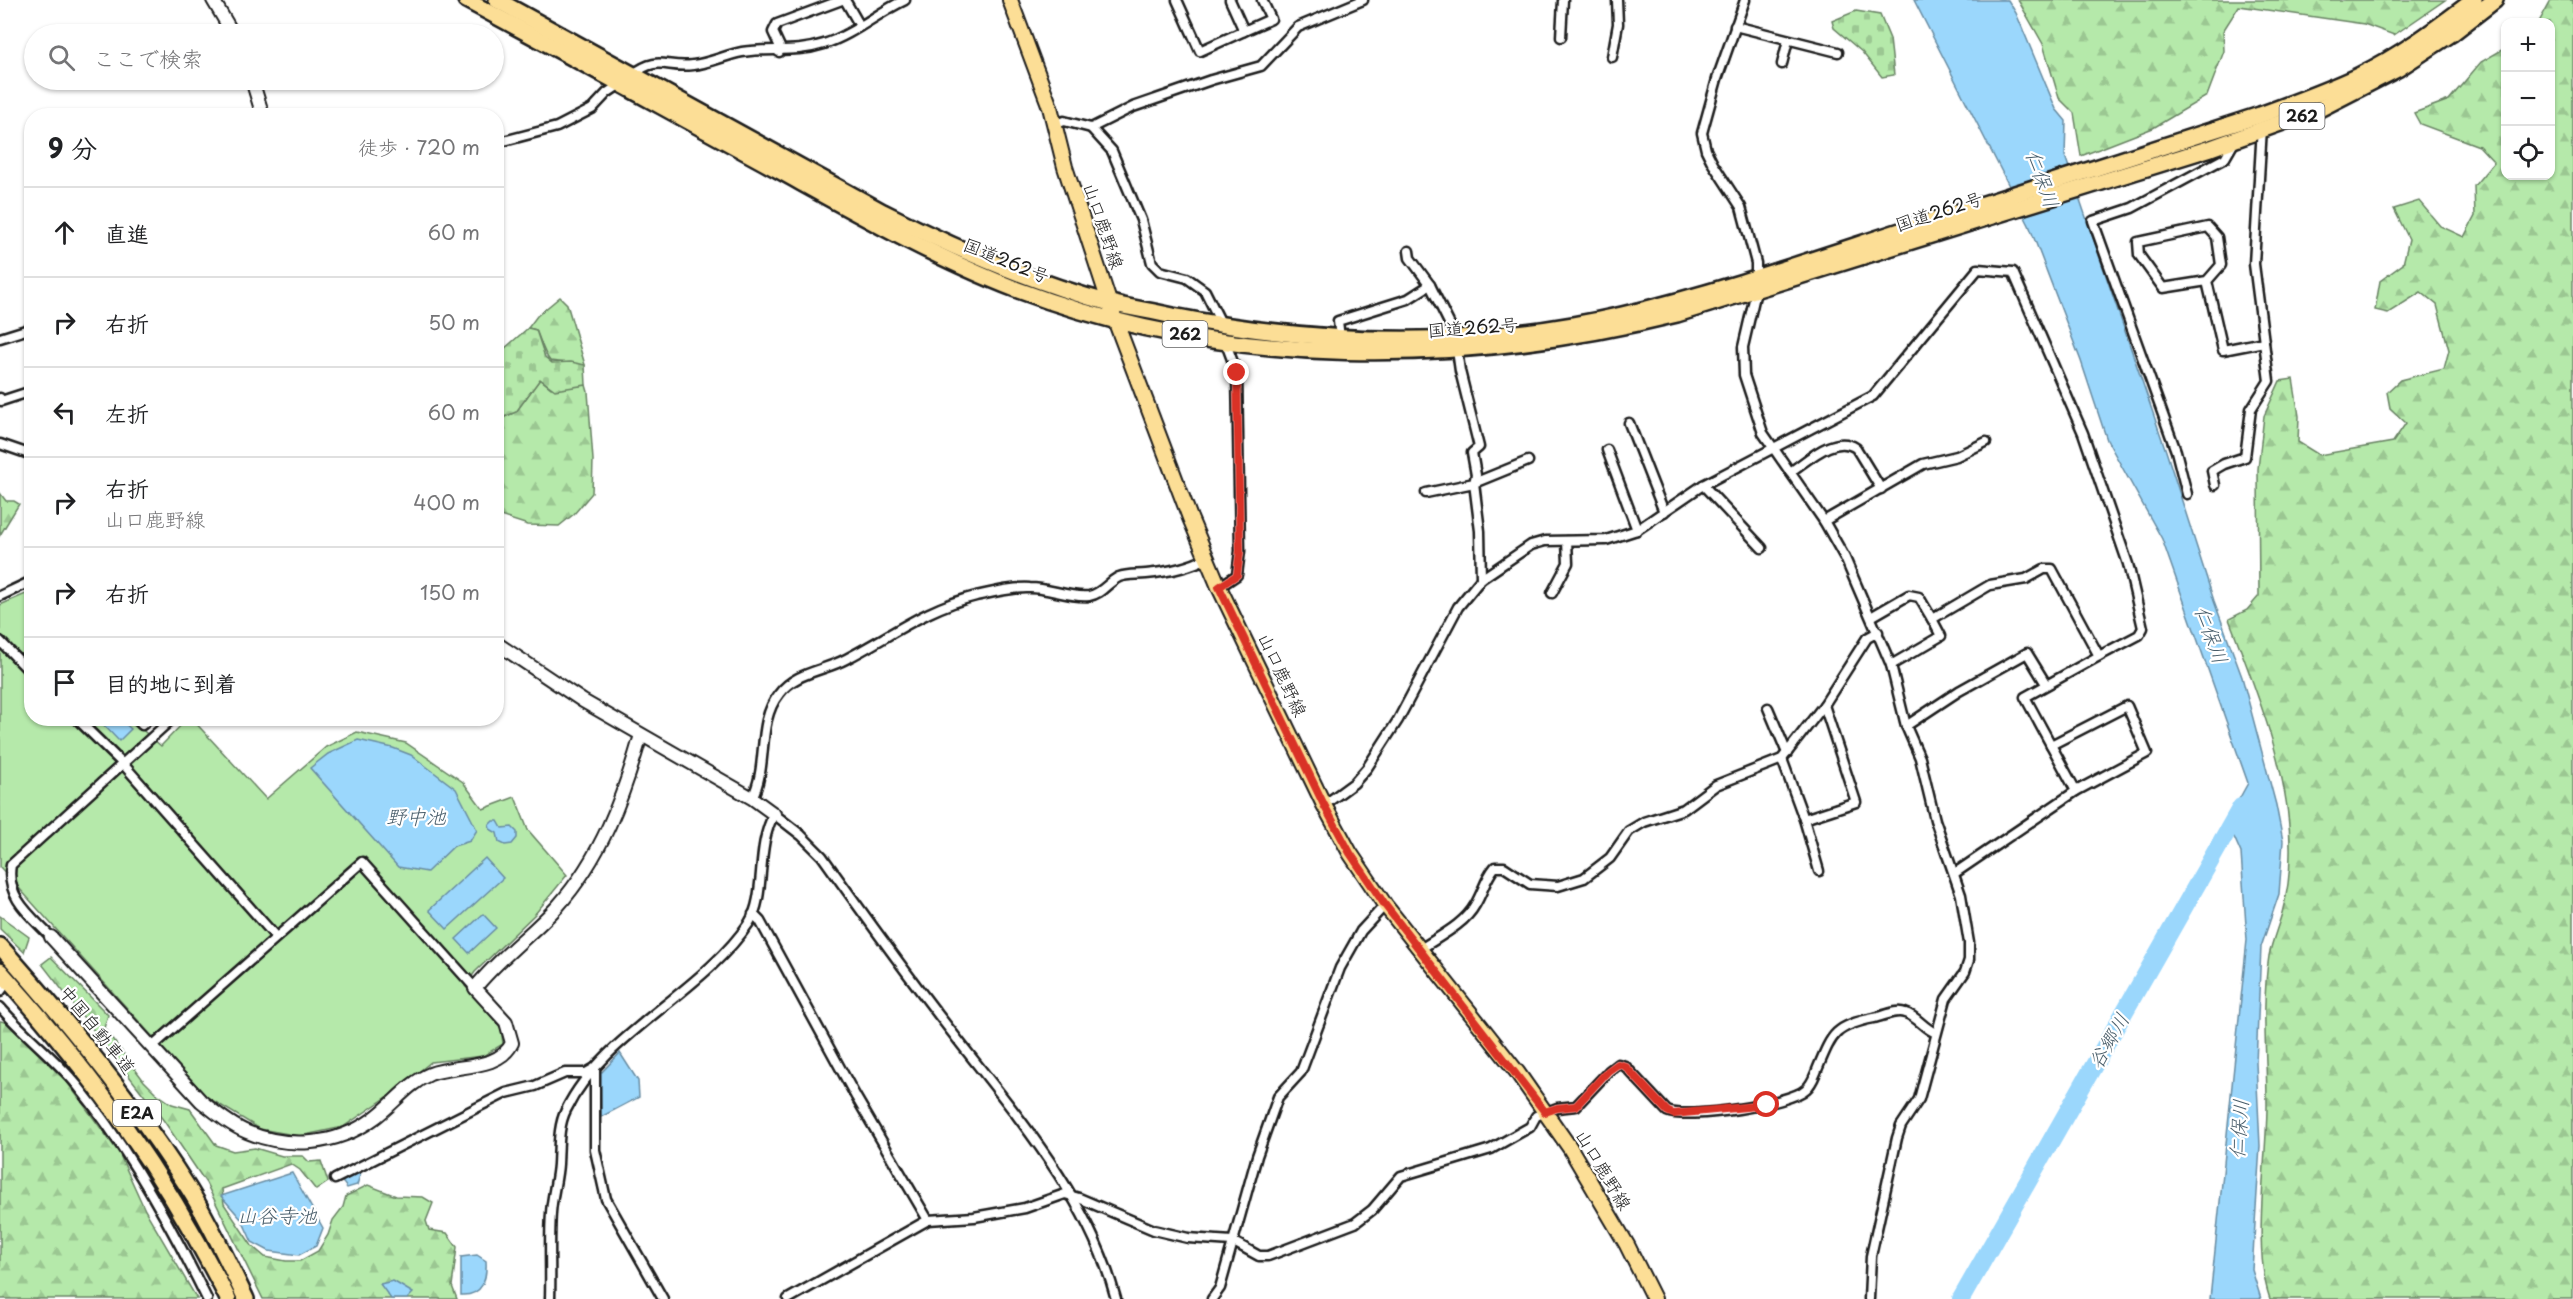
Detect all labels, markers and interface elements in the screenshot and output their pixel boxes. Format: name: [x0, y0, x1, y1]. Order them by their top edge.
map controls: [2501, 18, 2555, 180]
button: +: [2501, 18, 2555, 72]
search box: [24, 24, 504, 90]
icon: search: [45, 41, 78, 74]
text: ここで検索: [93, 41, 203, 74]
button: −: [2501, 72, 2555, 126]
road number: 262: [2280, 103, 2324, 129]
button: locate: [2501, 126, 2555, 180]
text: 9 分: [48, 128, 97, 167]
text: 徒歩 · 720 m: [358, 132, 480, 162]
water label: 仁保川: [2019, 145, 2067, 212]
street label: 山口鹿野線: [1077, 179, 1132, 272]
street label: 国道262号: [1891, 184, 1986, 237]
icon: ahead: [48, 216, 81, 249]
text: 直進: [105, 216, 149, 249]
text: 60 m: [428, 217, 480, 247]
street label: 国道262号: [959, 230, 1054, 289]
icon: right: [48, 306, 81, 339]
text: 右折: [105, 306, 149, 339]
text: 50 m: [428, 307, 480, 337]
street label: 国道262号: [1427, 310, 1519, 343]
road number: 262: [1162, 321, 1208, 347]
route end: [1223, 359, 1249, 385]
icon: left: [48, 396, 81, 429]
text: 左折: [105, 396, 149, 429]
text: 60 m: [428, 397, 480, 427]
text: 右折: [105, 471, 149, 504]
icon: right: [48, 486, 81, 519]
text: 400 m: [413, 487, 480, 517]
text: 山口鹿野線: [105, 504, 205, 534]
icon: right: [48, 576, 81, 609]
text: 右折: [105, 576, 149, 609]
text: 150 m: [420, 577, 480, 607]
water label: 仁保川: [2188, 601, 2236, 668]
street label: 山口鹿野線: [1252, 628, 1315, 721]
icon: arrive: [48, 666, 81, 699]
text: 目的地に到着: [105, 666, 237, 699]
water label: 野中池: [386, 801, 447, 831]
street label: 中国自動車道: [54, 979, 143, 1080]
water label: 谷郷川: [2080, 1007, 2136, 1074]
route start: [1753, 1091, 1779, 1117]
water label: 仁保川: [2221, 1098, 2255, 1160]
road number: E2A: [113, 1100, 161, 1126]
street label: 山口鹿野線: [1570, 1124, 1639, 1215]
water label: 山谷寺池: [237, 1200, 318, 1230]

